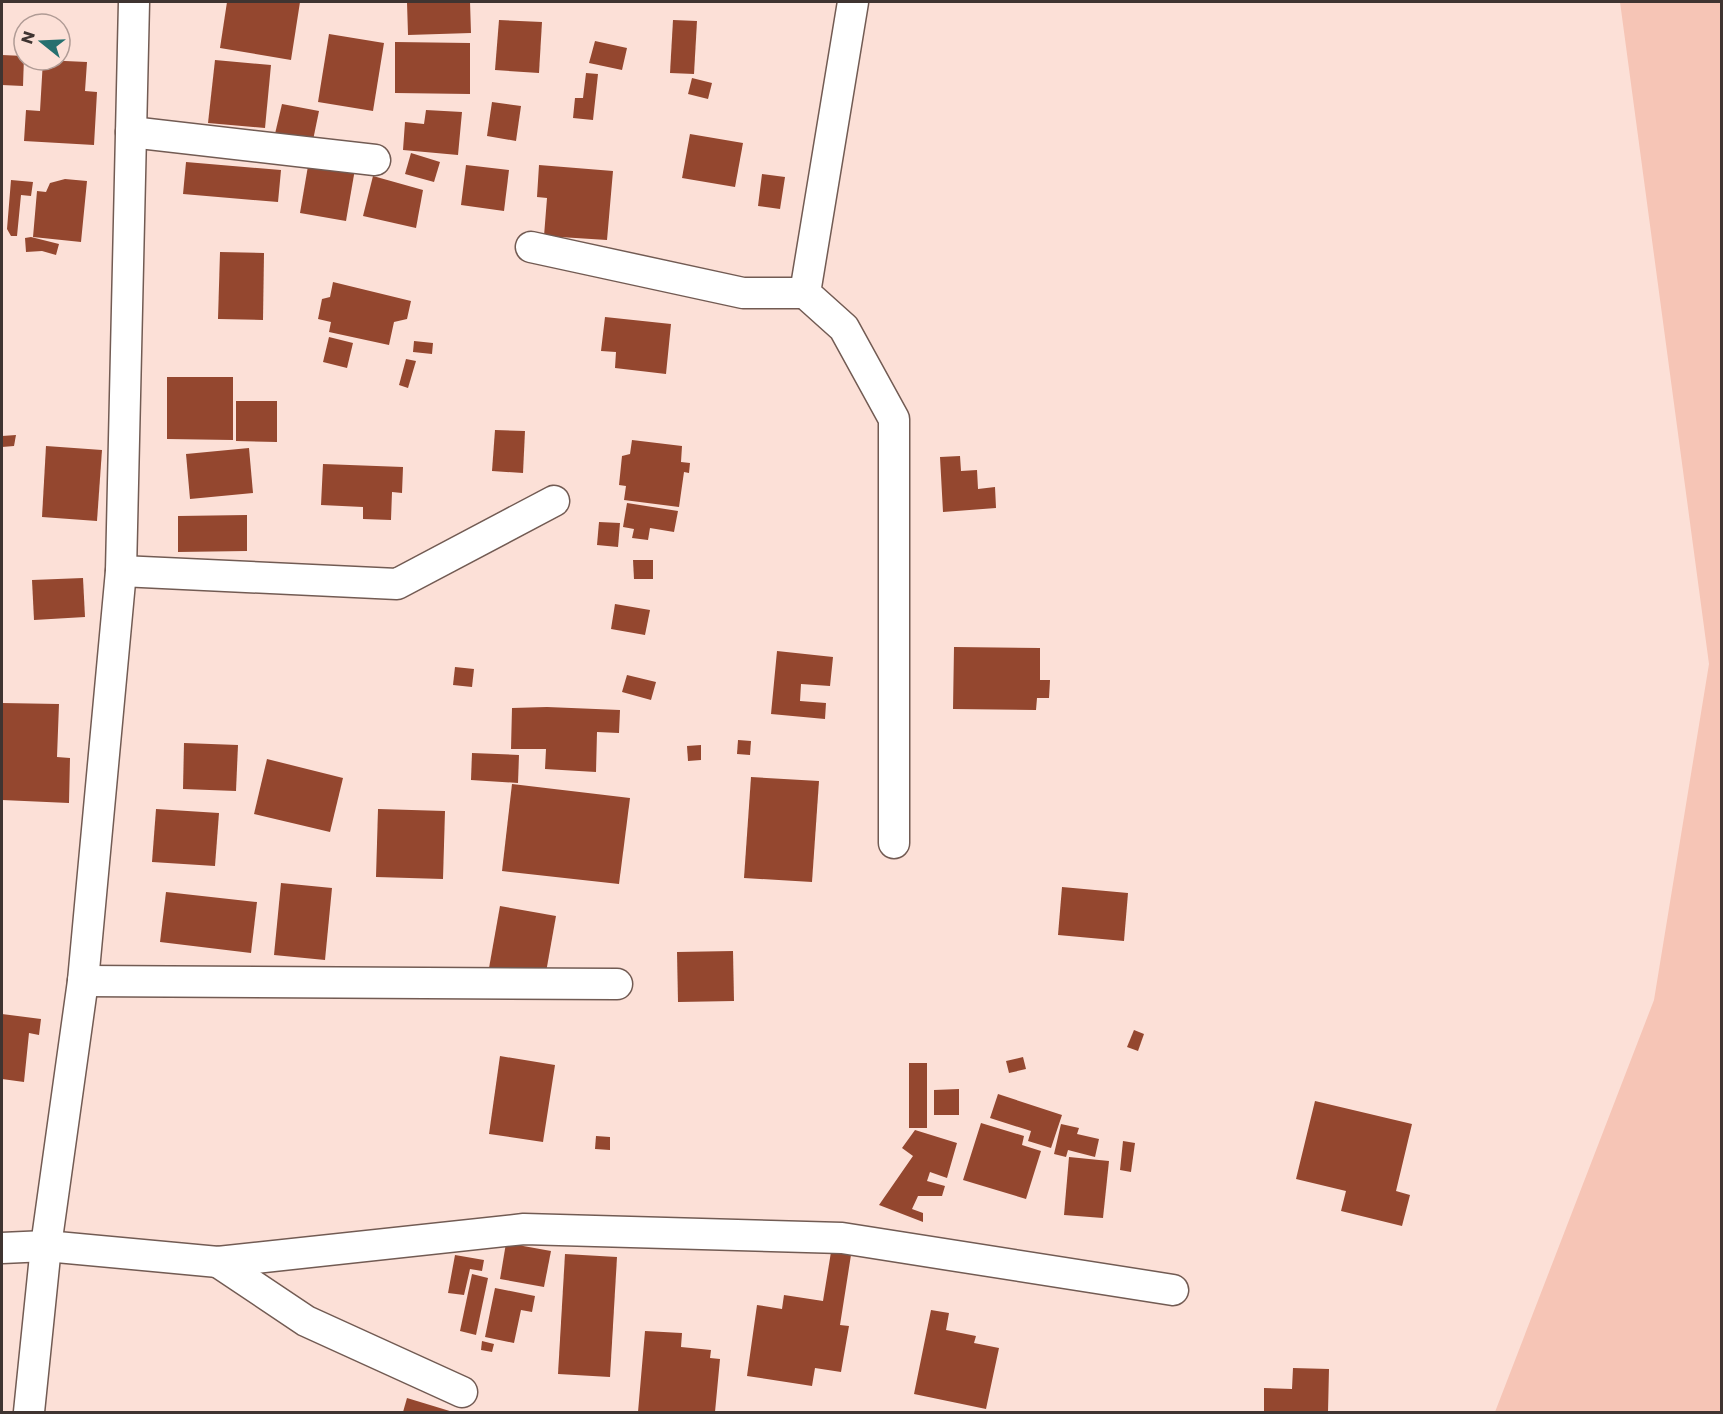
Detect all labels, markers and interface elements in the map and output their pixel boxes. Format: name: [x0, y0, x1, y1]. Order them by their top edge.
north arrow: [12, 12, 72, 72]
text: N: [15, 28, 41, 47]

